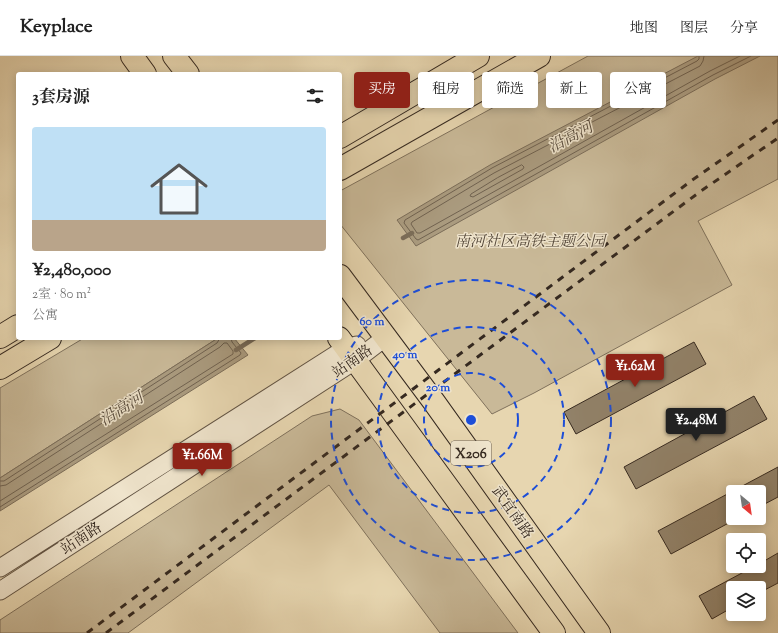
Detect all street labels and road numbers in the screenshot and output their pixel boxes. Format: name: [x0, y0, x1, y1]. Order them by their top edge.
street label: 站南路: [328, 341, 377, 384]
road number: X206: [451, 441, 491, 465]
street label: 武宜南路: [486, 482, 538, 543]
street label: 站南路: [57, 518, 106, 560]

